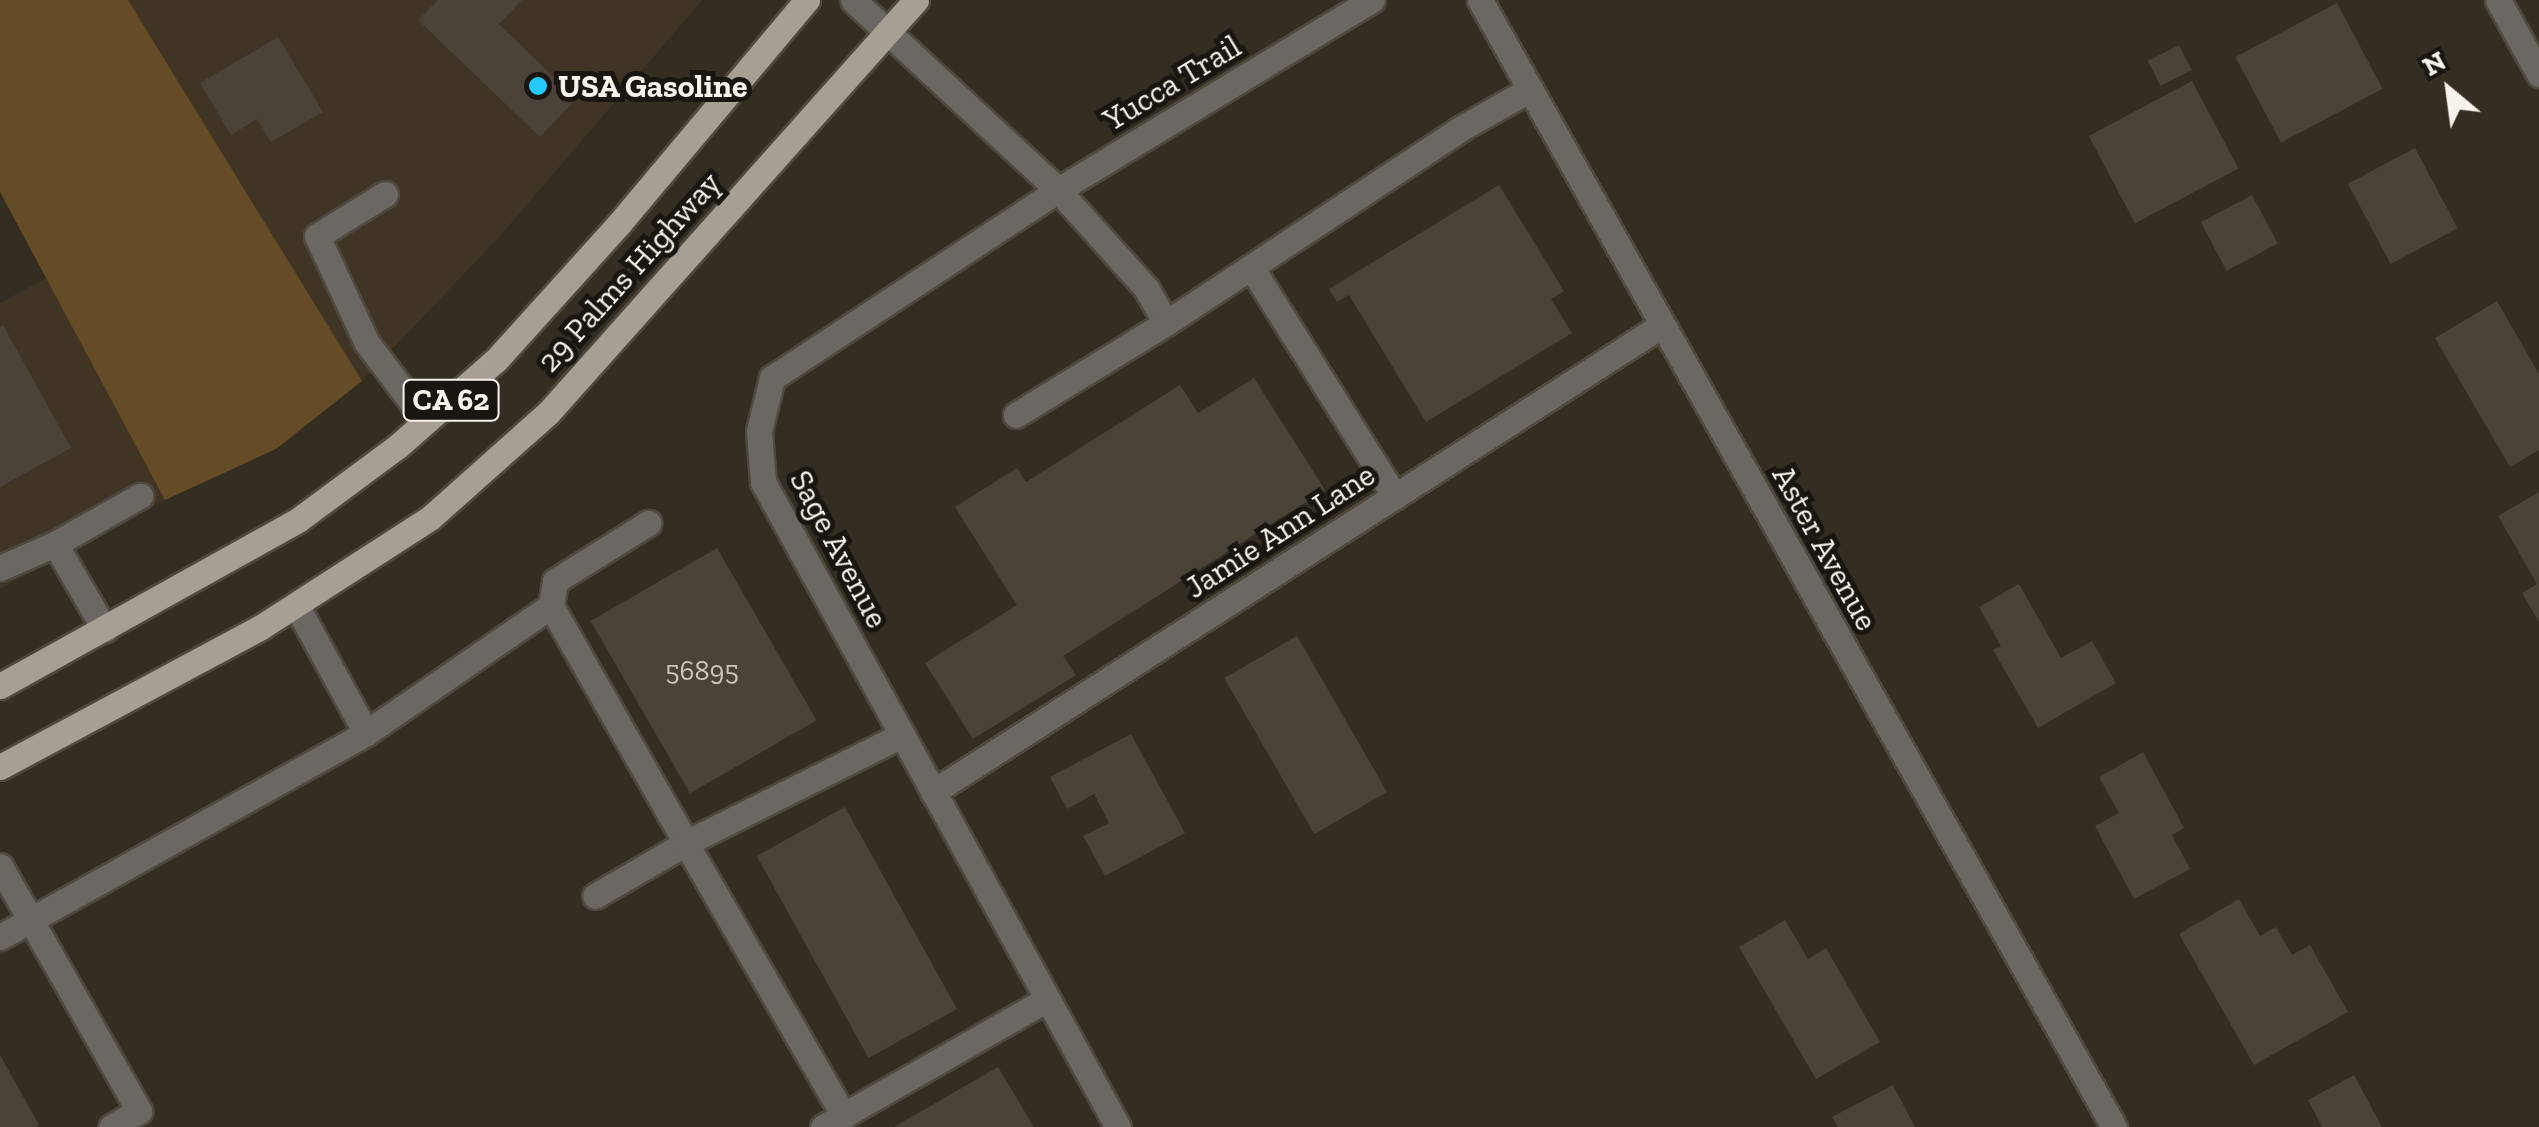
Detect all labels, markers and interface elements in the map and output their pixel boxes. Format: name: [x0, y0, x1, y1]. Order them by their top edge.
street label: Yucca Trail: [1096, 27, 1248, 139]
north arrow: [2399, 40, 2499, 140]
text: N: [2417, 44, 2452, 83]
place label: USA Gasoline: [558, 67, 749, 105]
marker: USA Gasoline: [527, 75, 549, 97]
street label: 29 Palms Highway: [529, 164, 729, 380]
road number: CA 62: [401, 375, 501, 425]
street label: Jamie Ann Lane: [1178, 455, 1382, 607]
street label: Aster Avenue: [1764, 458, 1886, 638]
street label: Sage Avenue: [781, 463, 897, 635]
house number: 56895: [665, 654, 739, 688]

